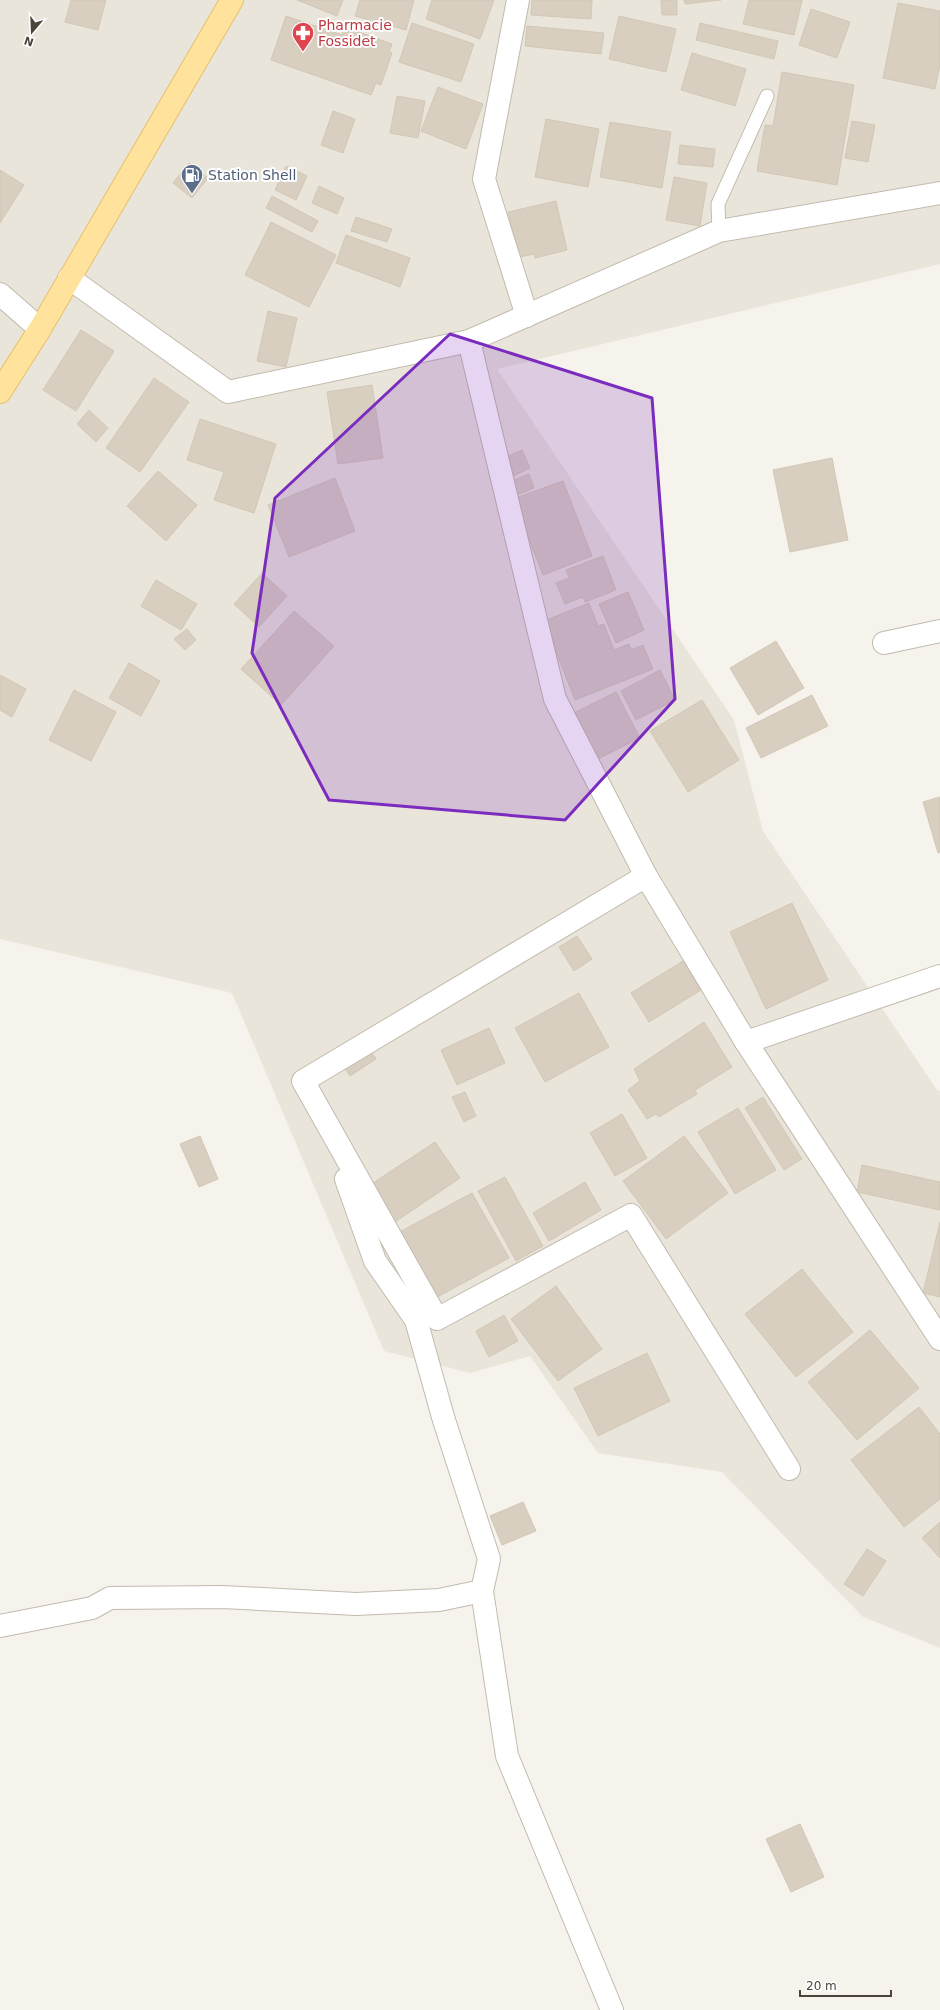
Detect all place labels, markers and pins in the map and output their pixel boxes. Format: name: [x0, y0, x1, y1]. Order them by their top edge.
place label: Pharmacie Fossidet: [318, 17, 392, 49]
pharmacy icon: Pharmacie Fossidet: [290, 20, 316, 53]
fuel station icon: Station Shell: [179, 162, 205, 195]
place label: Station Shell: [208, 167, 296, 183]

